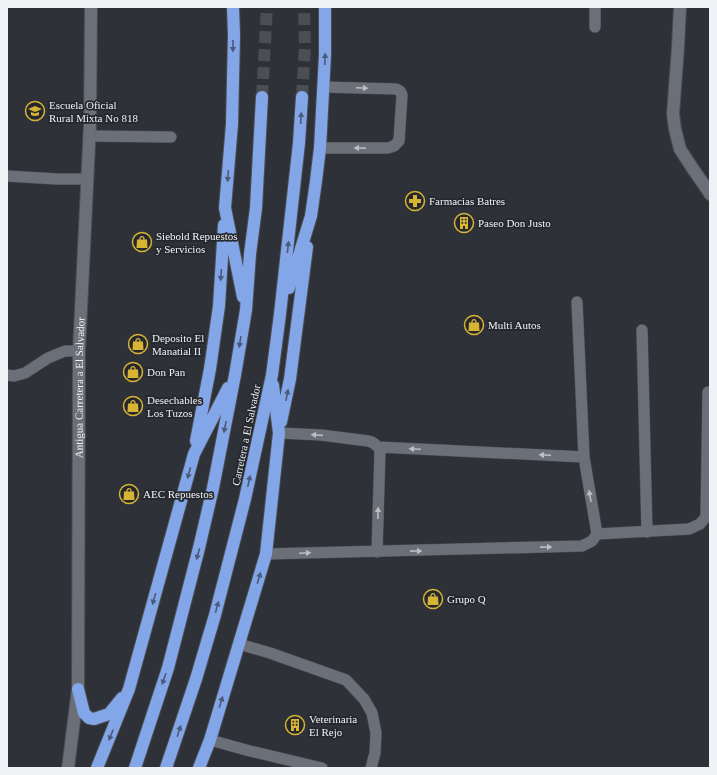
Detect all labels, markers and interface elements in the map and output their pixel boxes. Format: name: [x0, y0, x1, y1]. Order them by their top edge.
one-way arrow: [230, 40, 237, 52]
one-way arrow: [322, 52, 328, 65]
one-way arrow: [356, 84, 368, 91]
place label: Escuela Oficial Rural Mixta No 818: [49, 99, 138, 124]
school or university icon: Escuela Oficial Rural Mixta No 818: [24, 100, 46, 122]
one-way arrow: [297, 112, 304, 124]
one-way arrow: [353, 145, 366, 151]
one-way arrow: [224, 170, 231, 182]
pharmacy icon: Farmacias Batres: [404, 190, 426, 212]
place label: Farmacias Batres: [429, 195, 505, 207]
building icon: Paseo Don Justo: [453, 212, 475, 234]
place label: Paseo Don Justo: [478, 217, 551, 229]
place label: Siebold Repuestos y Servicios: [156, 230, 238, 255]
shop icon: Siebold Repuestos y Servicios: [131, 231, 153, 253]
one-way arrow: [285, 241, 291, 253]
one-way arrow: [217, 269, 224, 281]
shop icon: Multi Autos: [463, 314, 485, 336]
street label: Antigua Carretera a El Salvador: [73, 316, 87, 458]
place label: Multi Autos: [488, 319, 541, 331]
place label: Deposito El Manatial II: [152, 332, 204, 357]
shop icon: Deposito El Manatial II: [127, 333, 149, 355]
one-way arrow: [237, 336, 243, 348]
shop icon: Don Pan: [122, 361, 144, 383]
place label: Don Pan: [147, 366, 186, 378]
street label: Carretera a El Salvador: [229, 383, 263, 487]
one-way arrow: [284, 389, 290, 401]
place label: Desechables Los Tuzos: [147, 394, 202, 419]
shop icon: Desechables Los Tuzos: [122, 395, 144, 417]
one-way arrow: [221, 421, 227, 433]
one-way arrow: [311, 432, 323, 439]
one-way arrow: [409, 445, 421, 452]
one-way arrow: [539, 452, 551, 459]
one-way arrow: [186, 467, 192, 479]
one-way arrow: [247, 475, 253, 487]
shop icon: AEC Repuestos: [118, 483, 140, 505]
place label: AEC Repuestos: [143, 488, 213, 500]
one-way arrow: [587, 490, 593, 502]
one-way arrow: [375, 506, 381, 519]
one-way arrow: [540, 544, 553, 550]
one-way arrow: [410, 547, 422, 554]
one-way arrow: [194, 548, 200, 560]
one-way arrow: [299, 550, 312, 556]
one-way arrow: [256, 572, 262, 584]
shop icon: Grupo Q: [422, 588, 444, 610]
one-way arrow: [151, 592, 157, 605]
place label: Grupo Q: [447, 593, 486, 605]
one-way arrow: [214, 601, 220, 613]
one-way arrow: [161, 674, 167, 686]
one-way arrow: [218, 696, 224, 708]
place label: Veterinaria El Rejo: [309, 713, 357, 738]
building icon: Veterinaria El Rejo: [284, 714, 306, 736]
one-way arrow: [176, 725, 182, 737]
one-way arrow: [107, 730, 113, 742]

